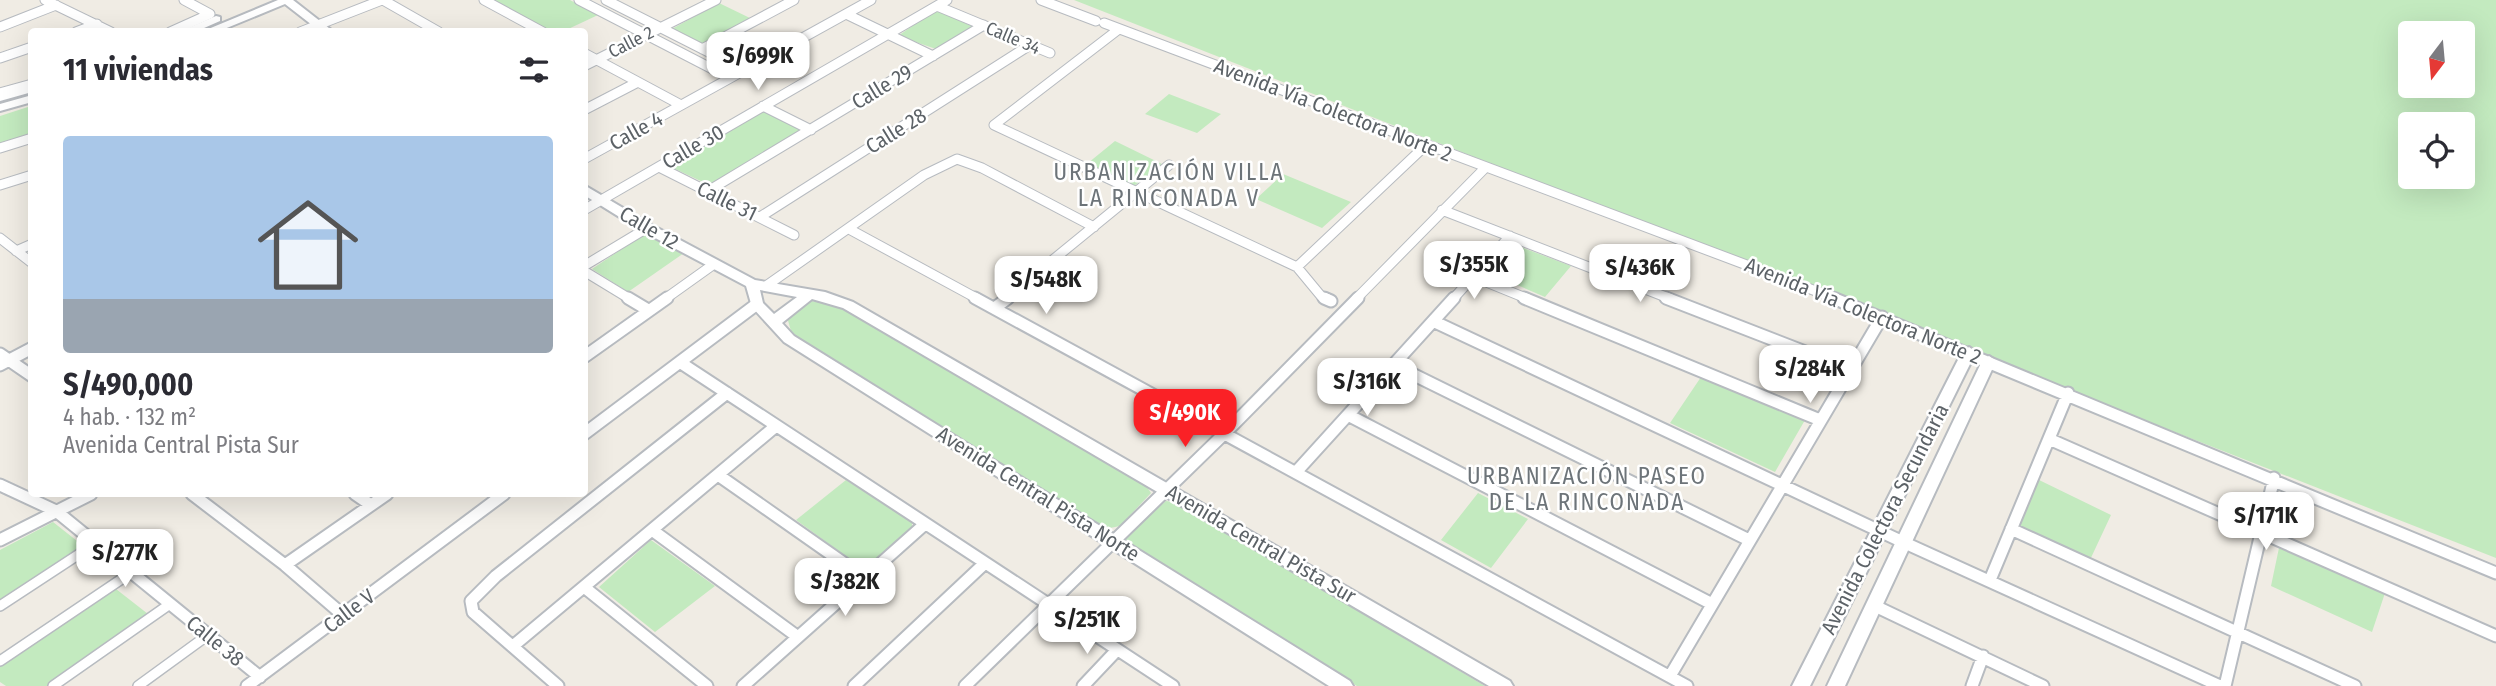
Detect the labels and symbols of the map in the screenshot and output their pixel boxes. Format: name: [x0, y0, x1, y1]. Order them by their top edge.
street label: Calle 34: [983, 17, 1044, 59]
street label: Calle 2: [605, 21, 657, 63]
north arrow: [2398, 21, 2474, 98]
pin: S/699K: [701, 32, 815, 92]
street label: Avenida Vía Colectora Norte 2: [1210, 53, 1456, 167]
street label: Calle 29: [847, 59, 917, 115]
street label: Calle 28: [861, 102, 931, 160]
street label: Calle 4: [605, 106, 667, 156]
street label: Calle 30: [657, 119, 729, 175]
district label: URBANIZACIÓN VILLA LA RINCONADA V: [1053, 158, 1285, 212]
street label: Calle 31: [693, 175, 761, 227]
street label: Calle 12: [615, 201, 683, 255]
pin: S/355K: [1417, 242, 1531, 301]
pin: S/436K: [1583, 244, 1697, 304]
street label: Avenida Vía Colectora Norte 2: [1741, 252, 1985, 370]
pin: S/548K: [989, 256, 1103, 316]
pin: S/284K: [1753, 346, 1867, 405]
pin: S/316K: [1310, 358, 1424, 418]
pin: S/490K: [1128, 390, 1242, 449]
street label: Avenida Colectora Secundaria: [1815, 399, 1955, 639]
street label: Avenida Central Pista Norte: [932, 421, 1144, 567]
district label: URBANIZACIÓN PASEO DE LA RINCONADA: [1467, 462, 1707, 516]
street label: Avenida Central Pista Sur: [1161, 479, 1361, 609]
pin: S/171K: [2209, 492, 2323, 552]
pin: S/277K: [68, 530, 182, 589]
pin: S/382K: [788, 558, 902, 618]
street label: Calle V: [318, 583, 380, 639]
pin: S/251K: [1030, 596, 1144, 656]
street label: Calle 38: [181, 610, 249, 672]

